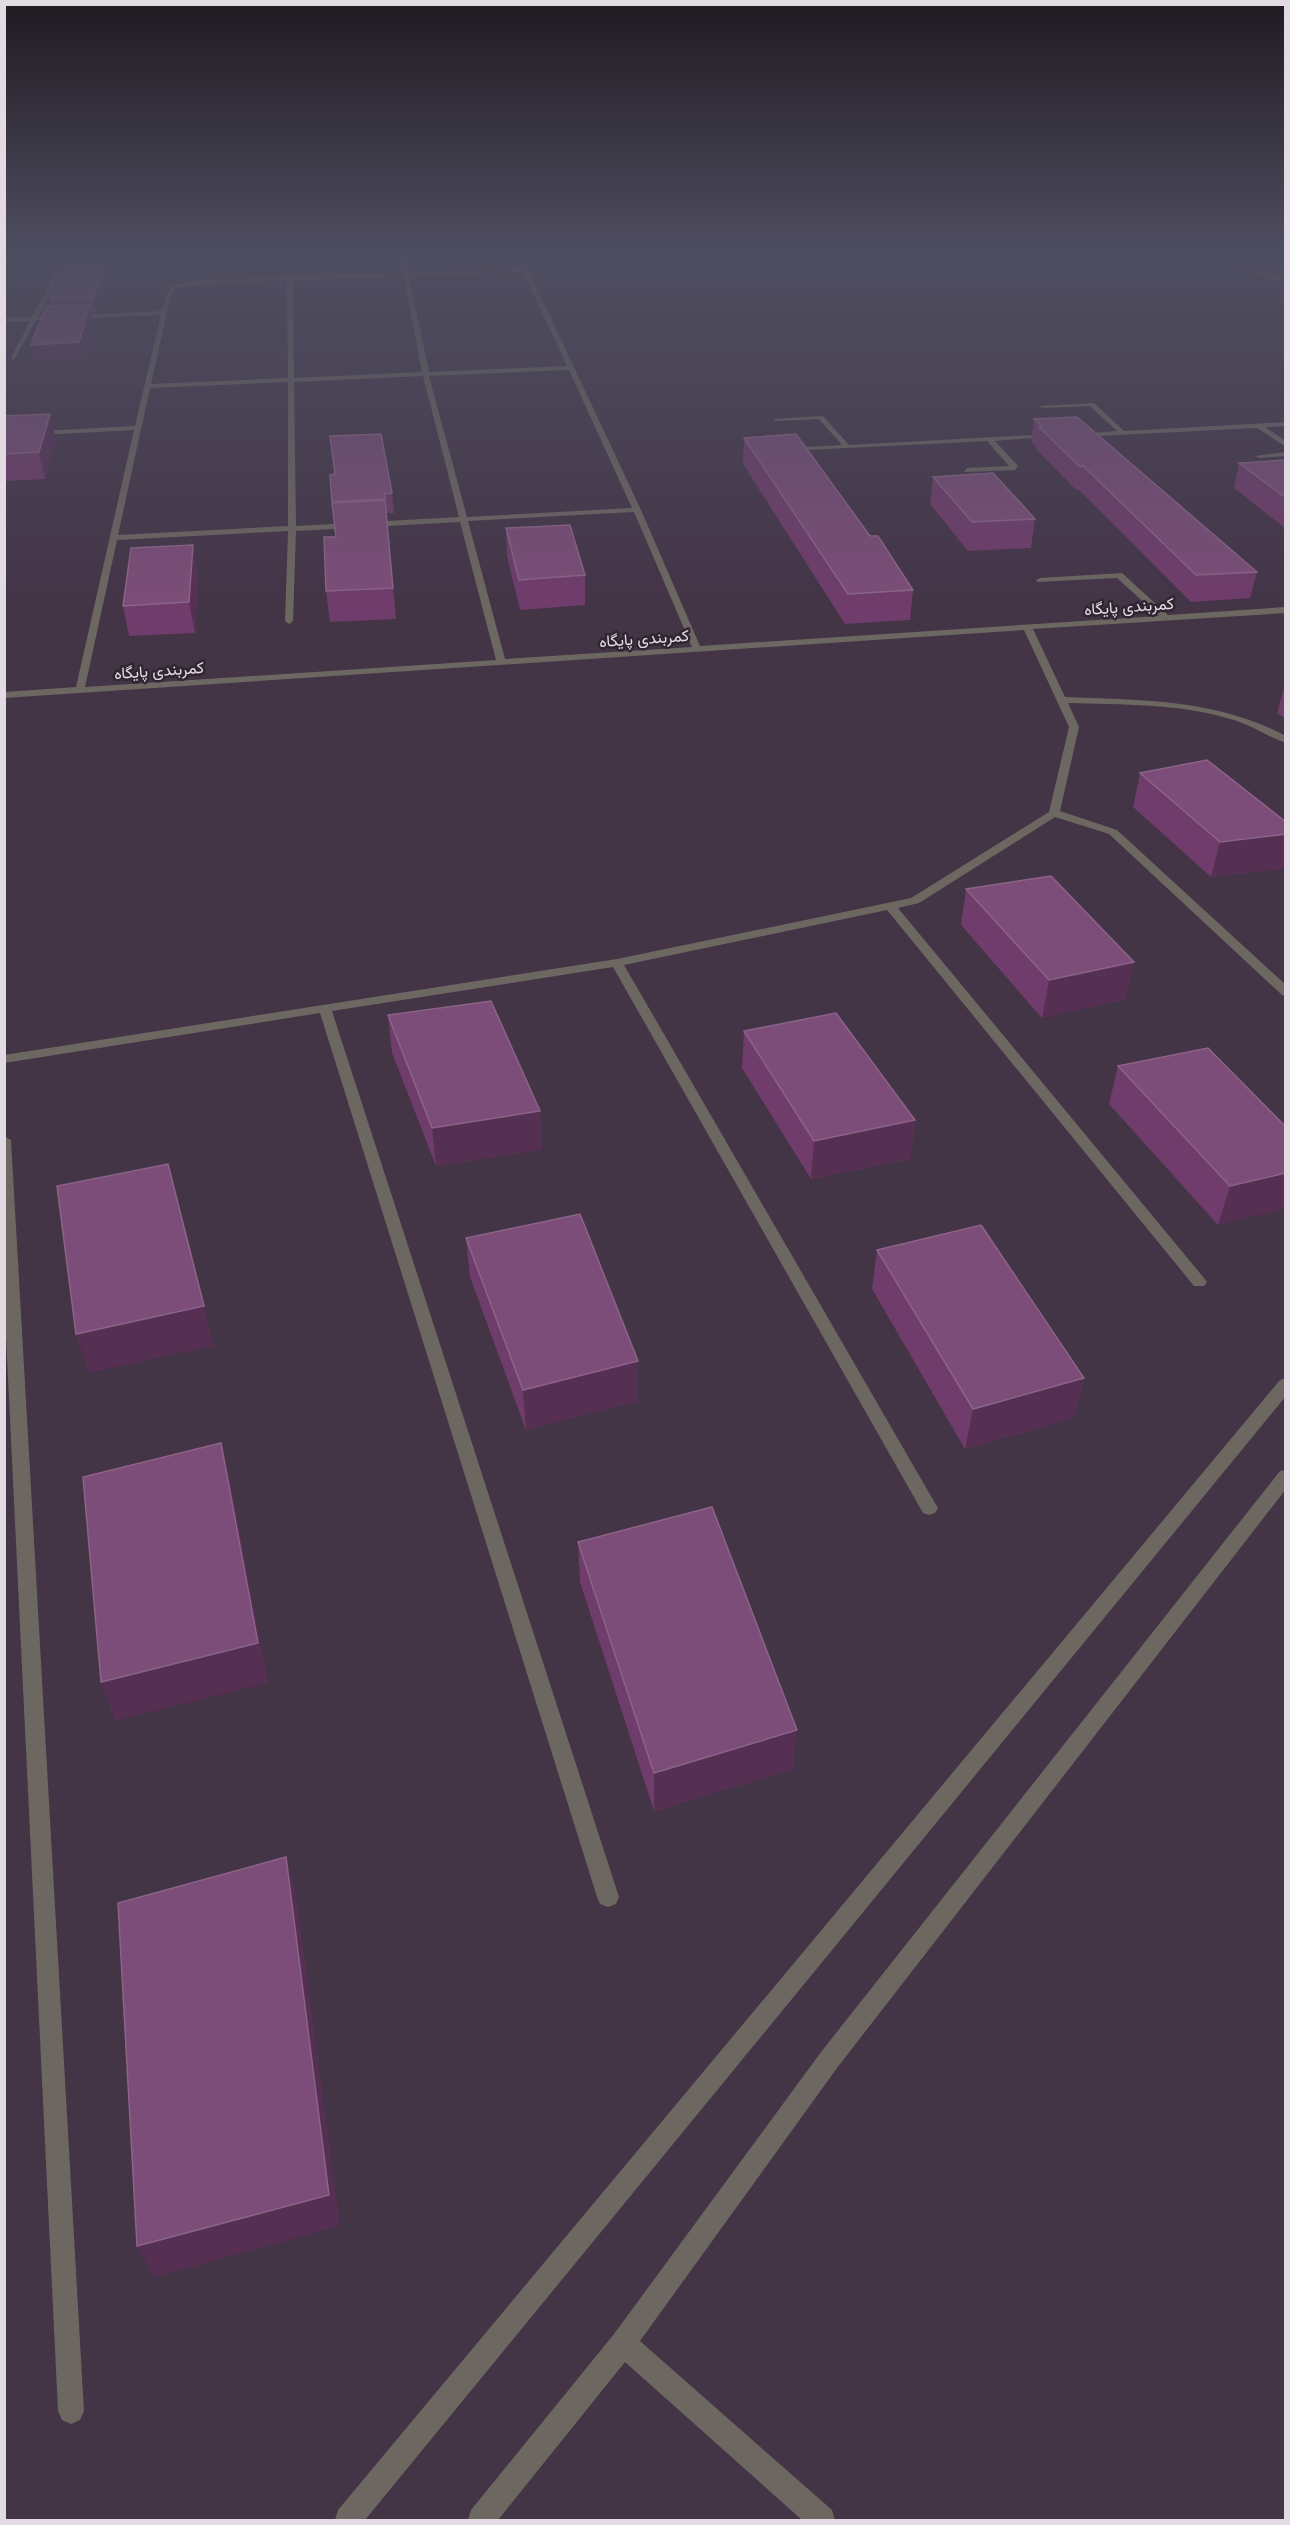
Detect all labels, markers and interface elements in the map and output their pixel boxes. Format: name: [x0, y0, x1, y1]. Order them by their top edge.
street label: کمربندی پایگاه: [1083, 592, 1175, 621]
street label: کمربندی پایگاه: [598, 624, 690, 653]
street label: کمربندی پایگاه: [113, 656, 205, 685]

